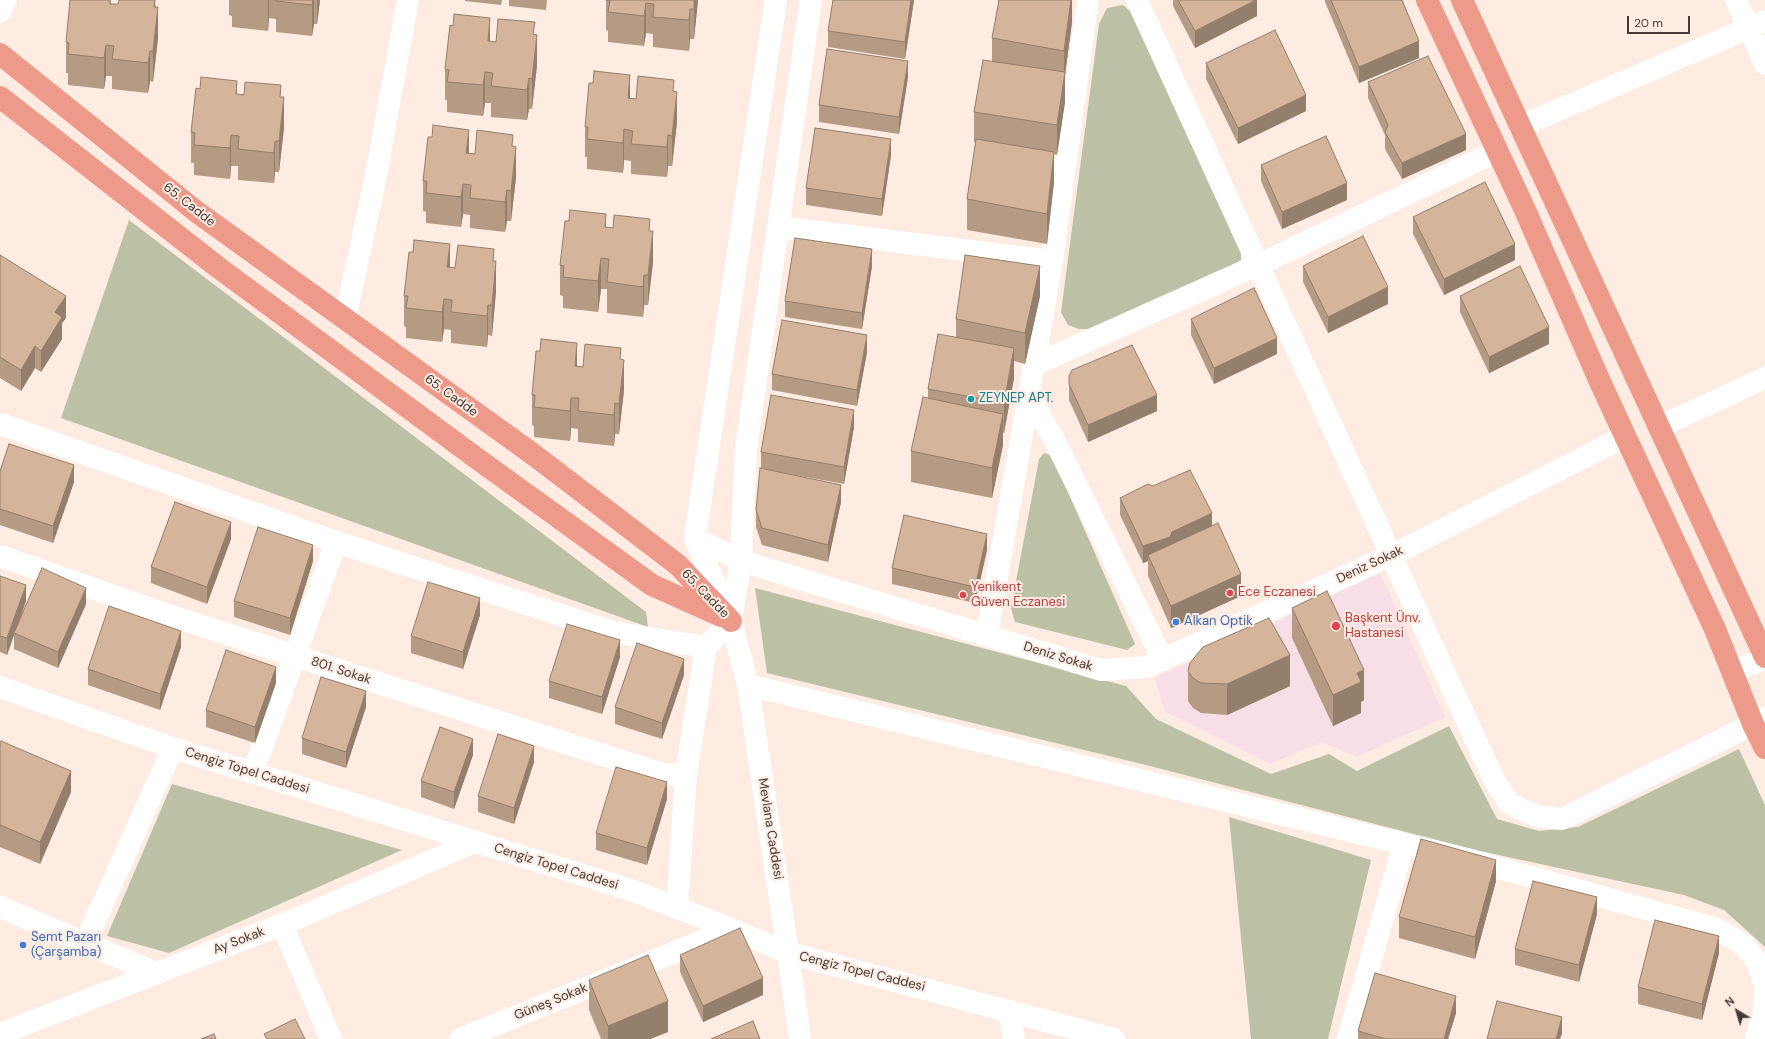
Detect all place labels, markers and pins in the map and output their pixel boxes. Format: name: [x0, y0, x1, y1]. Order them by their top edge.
place label: ZEYNEP APT.: [979, 391, 1053, 407]
marker: ZEYNEP APT.: [966, 394, 976, 404]
place label: Yenikent Güven Eczanesi: [971, 580, 1065, 611]
place label: Ece Eczanesi: [1238, 585, 1316, 601]
marker: Ece Eczanesi: [1225, 588, 1235, 598]
marker: Yenikent Güven Eczanesi: [958, 590, 968, 600]
place label: Başkent Ünv. Hastanesi: [1345, 611, 1421, 642]
place label: Alkan Optik: [1184, 614, 1253, 630]
marker: Alkan Optik: [1171, 617, 1181, 627]
marker: Başkent Ünv. Hastanesi: [1330, 620, 1342, 632]
place label: Semt Pazarı (Çarşamba): [31, 930, 101, 961]
marker: Semt Pazarı (Çarşamba): [18, 940, 28, 950]

